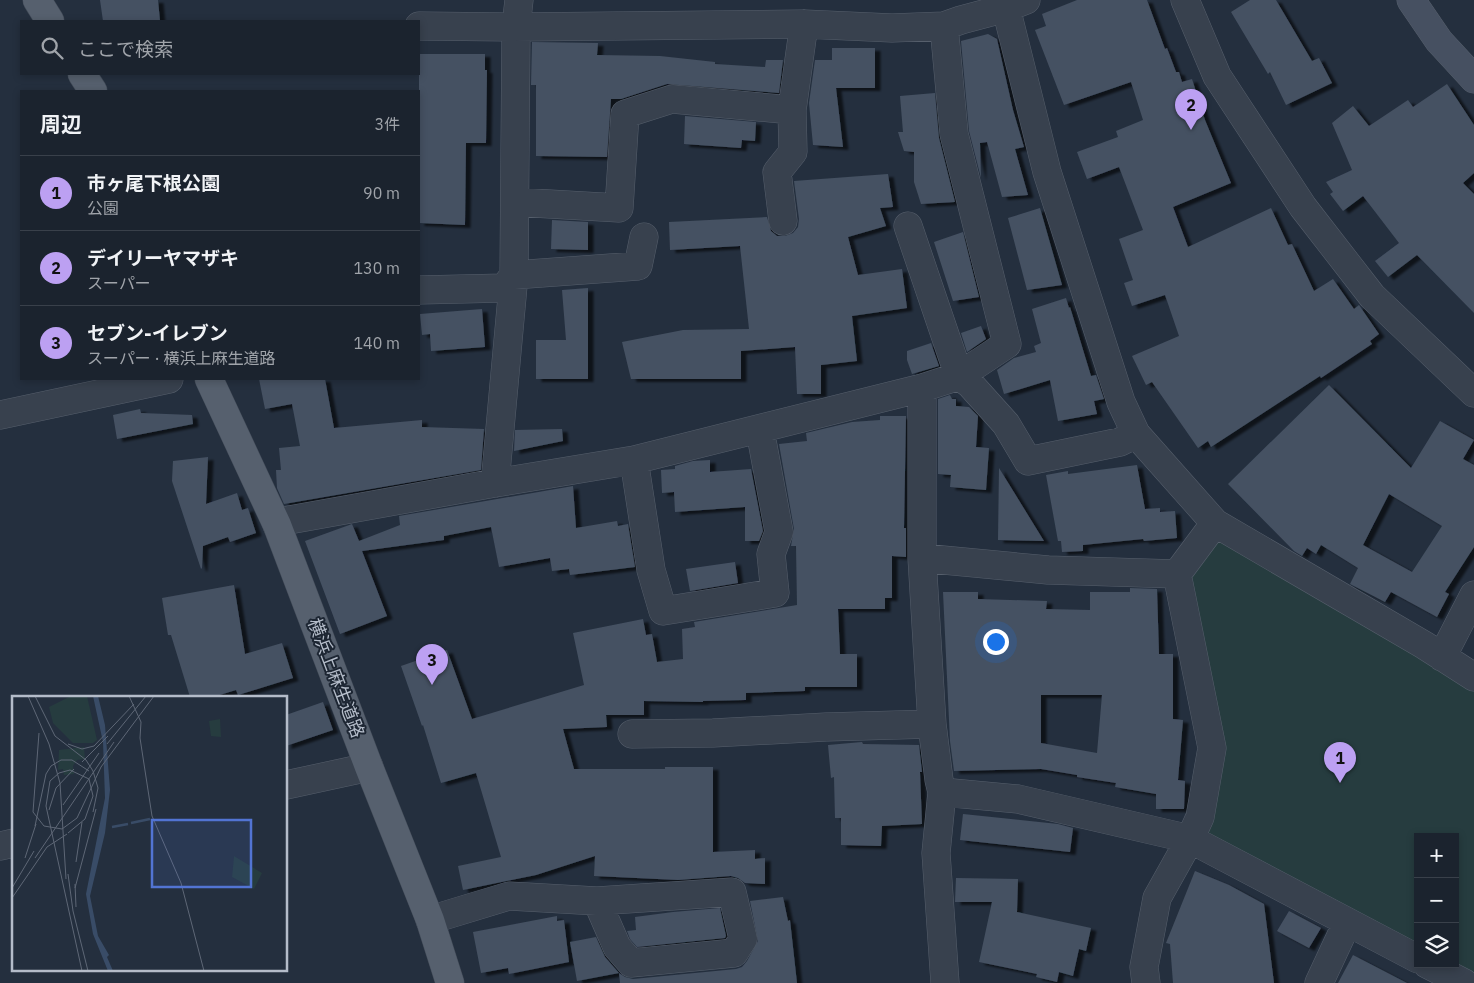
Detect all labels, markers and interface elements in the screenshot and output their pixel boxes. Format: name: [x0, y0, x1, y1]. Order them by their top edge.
search box: [20, 20, 420, 75]
icon: search: [38, 34, 66, 62]
text: ここで検索: [78, 37, 173, 61]
pin: 2: [1175, 89, 1207, 130]
text: 周辺: [40, 110, 82, 138]
text: 3件: [374, 114, 400, 134]
text: 市ヶ尾下根公園: [87, 171, 220, 195]
text: 1: [51, 183, 61, 203]
text: 90 m: [363, 183, 400, 203]
text: 公園: [87, 198, 119, 218]
text: デイリーヤマザキ: [87, 246, 239, 270]
text: 2: [51, 258, 61, 278]
text: 130 m: [353, 258, 400, 278]
text: スーパー: [87, 273, 151, 293]
text: セブン-イレブン: [87, 321, 228, 345]
text: 3: [51, 333, 61, 353]
text: 140 m: [353, 333, 400, 353]
text: スーパー · 横浜上麻生道路: [87, 348, 276, 368]
street label: 横浜上麻生道路: [303, 615, 370, 741]
your location: [983, 629, 1009, 655]
pin: 3: [416, 644, 448, 685]
inset map: [12, 696, 288, 970]
pin: 1: [1324, 742, 1356, 783]
map controls: [1414, 833, 1459, 968]
button: +: [1414, 833, 1459, 878]
button: −: [1414, 878, 1459, 923]
button: layers: [1414, 923, 1459, 968]

